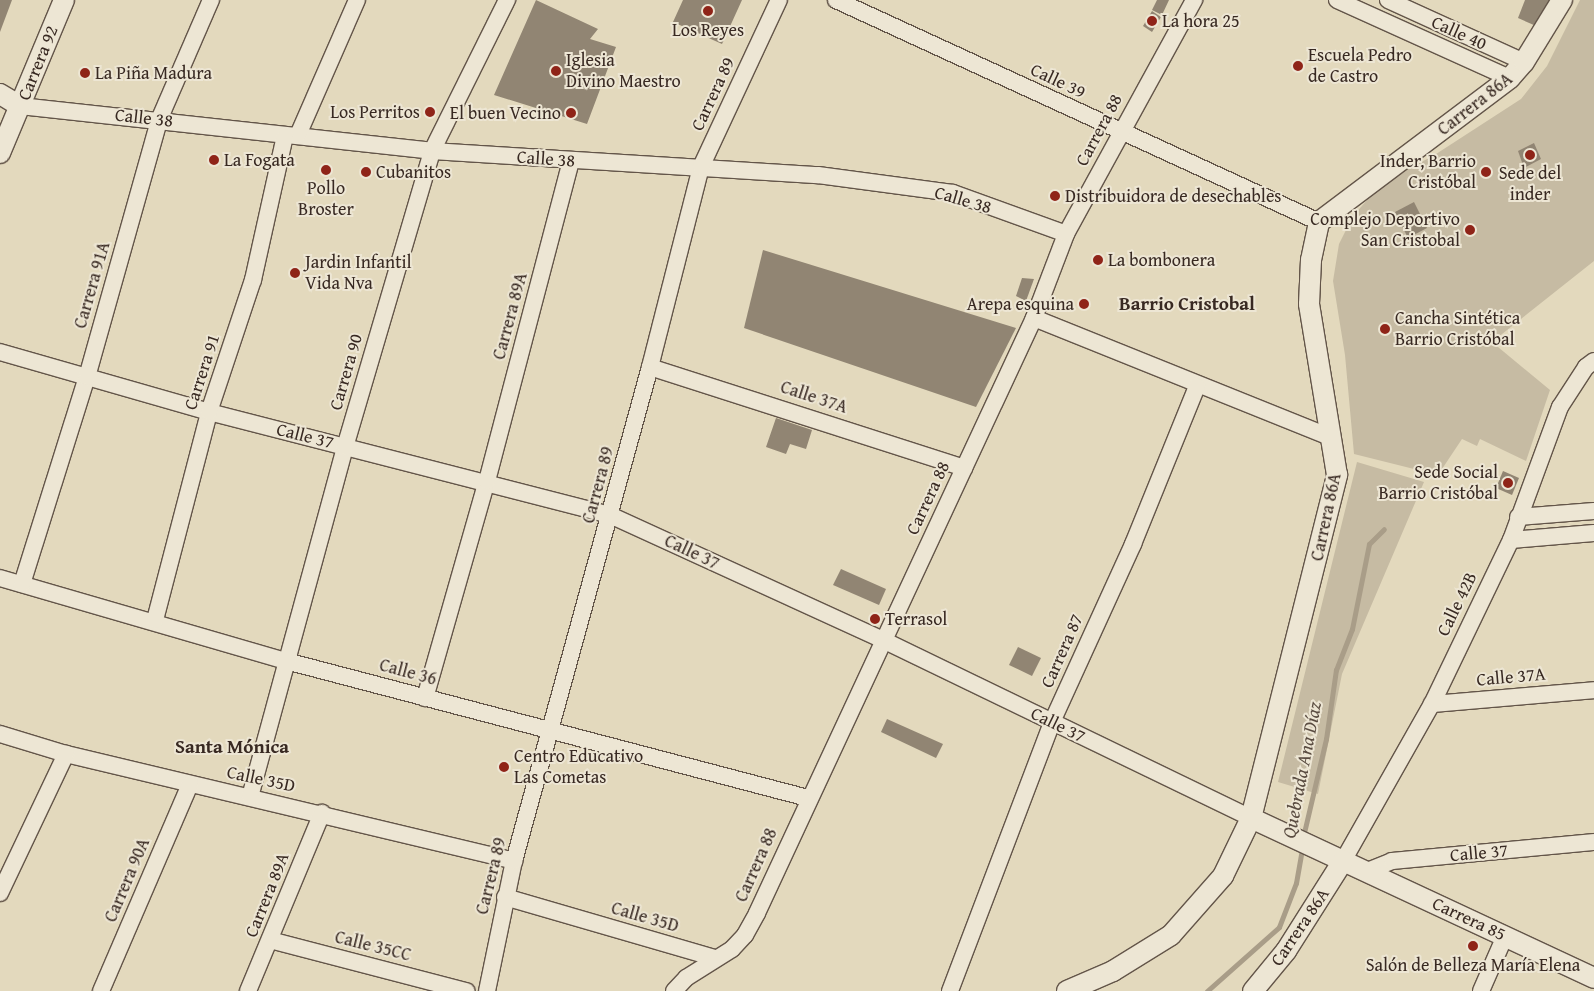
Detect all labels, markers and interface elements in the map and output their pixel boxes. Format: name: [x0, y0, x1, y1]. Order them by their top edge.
marker: Los Reyes: [702, 5, 714, 17]
place label: La hora 25: [1162, 10, 1240, 32]
street label: Calle 40: [1428, 11, 1490, 55]
marker: La hora 25: [1146, 15, 1158, 27]
place label: Los Reyes: [672, 19, 744, 41]
street label: Carrera 92: [13, 23, 63, 103]
place label: Escuela Pedro de Castro: [1308, 45, 1412, 88]
place label: Iglesia Divino Maestro: [566, 50, 681, 92]
street label: Carrera 89: [687, 54, 739, 134]
street label: Calle 39: [1027, 59, 1089, 103]
marker: Escuela Pedro de Castro: [1292, 60, 1304, 72]
place label: La Piña Madura: [95, 62, 212, 84]
marker: Iglesia Divino Maestro: [550, 65, 562, 77]
marker: La Piña Madura: [79, 67, 91, 79]
street label: Carrera 86A: [1433, 68, 1517, 140]
street label: Carrera 88: [1071, 90, 1127, 170]
place label: Los Perritos: [330, 101, 420, 123]
place label: El buen Vecino: [450, 102, 561, 124]
street label: Calle 38: [114, 104, 174, 132]
marker: Los Perritos: [424, 106, 436, 118]
marker: El buen Vecino: [565, 107, 577, 119]
street label: Calle 38: [516, 146, 576, 172]
place label: La Fogata: [224, 149, 295, 171]
marker: Sede del inder: [1524, 149, 1536, 161]
place label: Inder, Barrio Cristóbal: [1380, 151, 1476, 193]
marker: La Fogata: [208, 154, 220, 166]
place label: Cubanitos: [376, 161, 451, 183]
place label: Sede del inder: [1499, 163, 1561, 205]
marker: Pollo Broster: [320, 164, 332, 176]
marker: Cubanitos: [360, 166, 372, 178]
marker: Inder, Barrio Cristóbal: [1480, 166, 1492, 178]
place label: Pollo Broster: [298, 178, 354, 220]
street label: Calle 38: [932, 182, 994, 218]
place label: Distribuidora de desechables: [1065, 185, 1282, 207]
marker: Distribuidora de desechables: [1049, 190, 1061, 202]
place label: Complejo Deportivo San Cristobal: [1310, 209, 1460, 252]
marker: Complejo Deportivo San Cristobal: [1464, 224, 1476, 236]
street label: Carrera 91A: [69, 239, 115, 331]
place label: La bombonera: [1108, 249, 1215, 271]
place label: Jardin Infantil Vida Nva: [305, 252, 412, 294]
marker: La bombonera: [1092, 254, 1104, 266]
marker: Jardin Infantil Vida Nva: [289, 267, 301, 279]
street label: Carrera 89A: [488, 270, 532, 362]
place label: Arepa esquina: [967, 293, 1074, 315]
district label: Barrio Cristobal: [1119, 293, 1255, 315]
marker: Arepa esquina: [1078, 298, 1090, 310]
place label: Cancha Sintética Barrio Cristóbal: [1395, 308, 1520, 350]
marker: Cancha Sintética Barrio Cristóbal: [1379, 323, 1391, 335]
street label: Carrera 91: [180, 331, 224, 413]
street label: Carrera 90: [325, 331, 367, 413]
street label: Calle 37A: [778, 376, 850, 418]
street label: Calle 37: [274, 418, 336, 454]
street label: Carrera 89: [577, 444, 619, 526]
street label: Carrera 88: [902, 458, 954, 538]
place label: Sede Social Barrio Cristóbal: [1378, 462, 1498, 504]
street label: Carrera 86A: [1306, 471, 1346, 563]
marker: Sede Social Barrio Cristóbal: [1502, 477, 1514, 489]
street label: Calle 37: [661, 530, 723, 574]
street label: Calle 42B: [1432, 569, 1482, 639]
place label: Terrasol: [885, 608, 947, 630]
street label: Carrera 87: [1036, 611, 1088, 691]
marker: Terrasol: [869, 613, 881, 625]
street label: Calle 36: [377, 654, 439, 690]
street label: Calle 37A: [1476, 663, 1546, 691]
water label: Quebrada Ana Díaz: [1278, 700, 1326, 840]
street label: Calle 37: [1027, 703, 1089, 747]
district label: Santa Mónica: [175, 736, 289, 758]
place label: Centro Educativo Las Cometas: [514, 746, 643, 789]
street label: Calle 35D: [225, 761, 297, 797]
marker: Centro Educativo Las Cometas: [498, 761, 510, 773]
street label: Carrera 88: [730, 825, 782, 905]
street label: Carrera 90A: [100, 835, 154, 925]
street label: Carrera 89: [471, 835, 511, 917]
street label: Calle 37: [1449, 840, 1509, 866]
street label: Carrera 89A: [240, 850, 294, 940]
street label: Carrera 86A: [1266, 884, 1334, 970]
street label: Carrera 85: [1429, 893, 1509, 945]
street label: Calle 35D: [609, 897, 681, 937]
street label: Calle 35CC: [333, 926, 413, 966]
marker: Salón de Belleza María Elena: [1467, 940, 1479, 952]
place label: Salón de Belleza María Elena: [1366, 954, 1580, 976]

